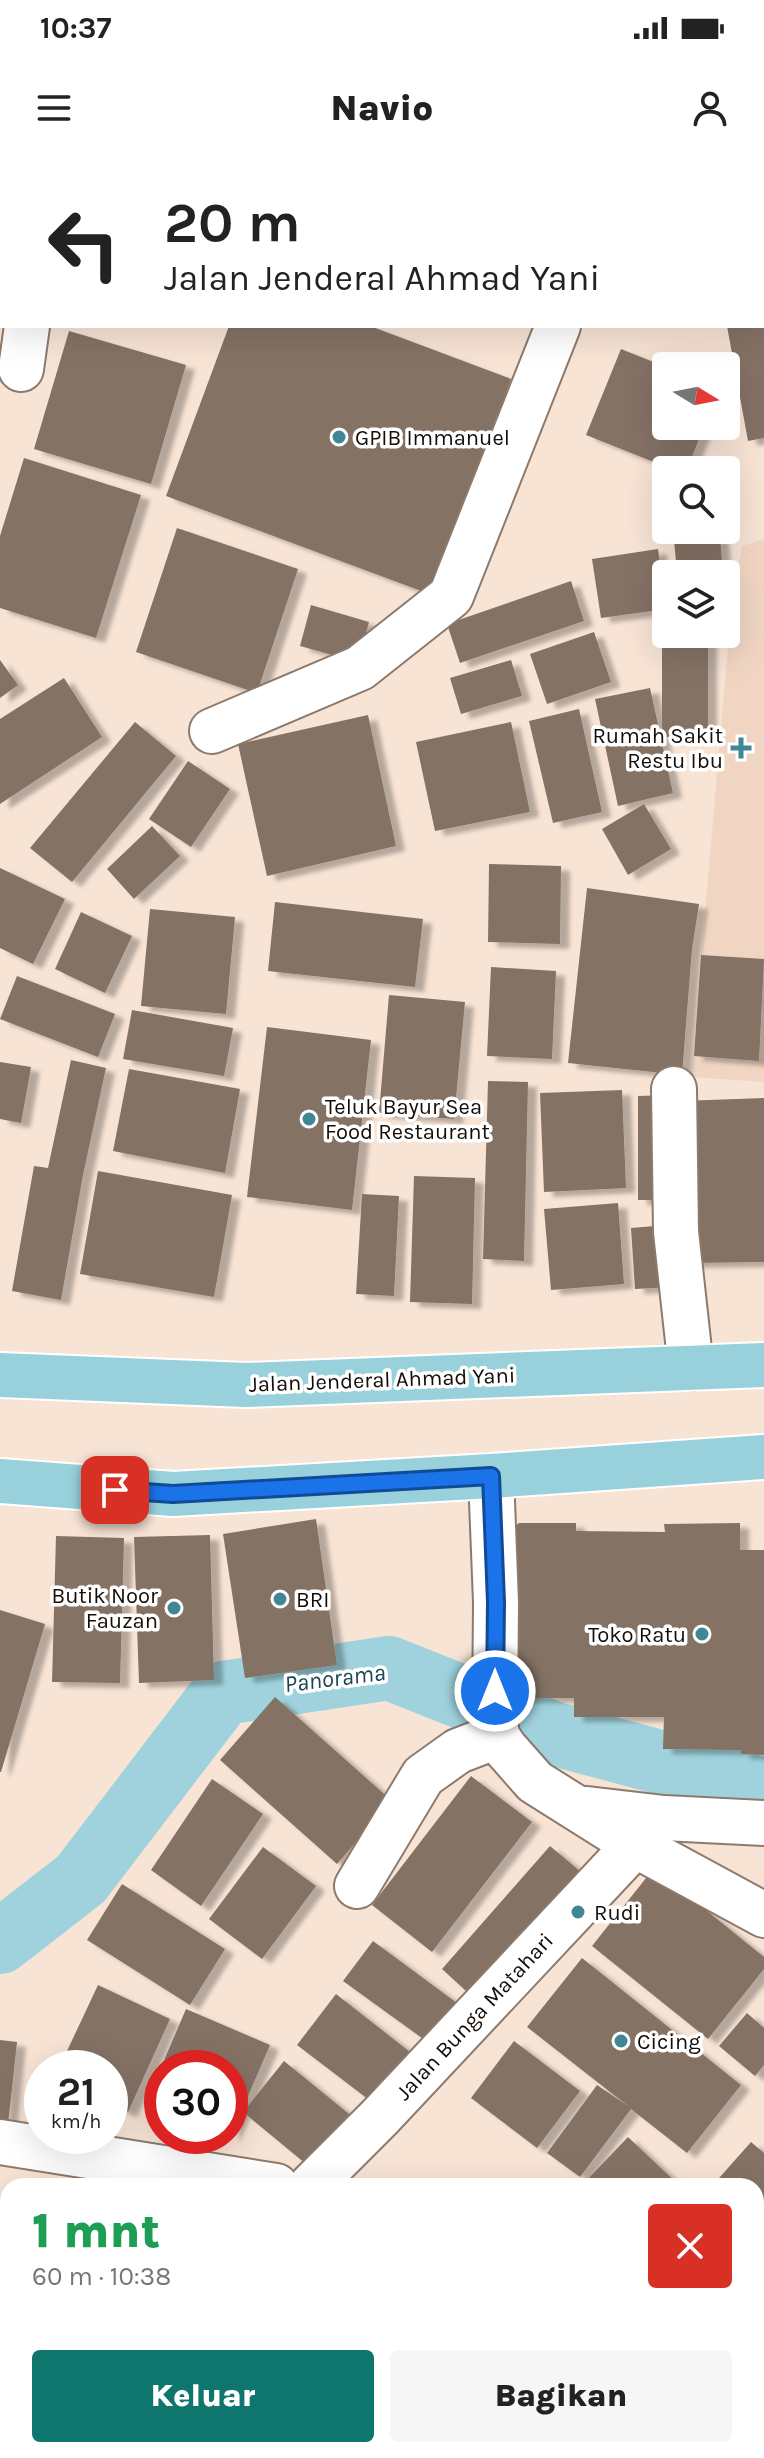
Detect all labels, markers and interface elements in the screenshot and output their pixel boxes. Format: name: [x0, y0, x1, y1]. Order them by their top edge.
text: 10:37: [40, 10, 111, 46]
icon: menu: [32, 86, 76, 130]
icon: person: [688, 86, 732, 130]
text: Navio: [331, 87, 433, 129]
text: 20 m: [164, 190, 301, 255]
icon: left: [32, 192, 136, 296]
text: Jalan Jenderal Ahmad Yani: [164, 257, 600, 299]
north arrow: [652, 352, 740, 440]
map controls: [652, 352, 740, 648]
place label: GPIB Immanuel: [355, 425, 510, 451]
marker: GPIB Immanuel: [330, 428, 348, 446]
button: search: [652, 456, 740, 544]
button: layers: [652, 560, 740, 648]
place label: Rumah Sakit Restu Ibu: [592, 723, 723, 774]
marker: Rumah Sakit Restu Ibu: [730, 737, 752, 759]
place label: Teluk Bayur Sea Food Restaurant: [325, 1094, 490, 1145]
marker: Teluk Bayur Sea Food Restaurant: [300, 1110, 318, 1128]
street label: Jalan Jenderal Ahmad Yani: [248, 1362, 516, 1398]
pin: [81, 1456, 149, 1524]
icon: arrive: [93, 1468, 137, 1512]
place label: Butik Noor Fauzan: [52, 1583, 158, 1634]
place label: BRI: [296, 1587, 329, 1613]
marker: BRI: [271, 1590, 289, 1608]
marker: Butik Noor Fauzan: [165, 1599, 183, 1617]
place label: Toko Ratu: [588, 1622, 686, 1648]
marker: Toko Ratu: [693, 1625, 711, 1643]
position arrow: [453, 1649, 537, 1733]
water label: Panorama: [283, 1658, 387, 1698]
place label: Rudi: [594, 1900, 640, 1926]
marker: Rudi: [569, 1903, 587, 1921]
street label: Jalan Bunga Matahari: [391, 1928, 559, 2106]
place label: Cicing: [637, 2029, 701, 2055]
marker: Cicing: [612, 2032, 630, 2050]
speed limit sign: 30: [144, 2050, 248, 2154]
text: 21: [57, 2068, 95, 2115]
text: km/h: [51, 2110, 101, 2133]
text: 1 mnt: [32, 2203, 160, 2259]
button: close: [648, 2204, 732, 2288]
text: 60 m · 10:38: [32, 2261, 171, 2292]
button: Keluar: [32, 2350, 374, 2442]
button: Bagikan: [390, 2350, 732, 2442]

